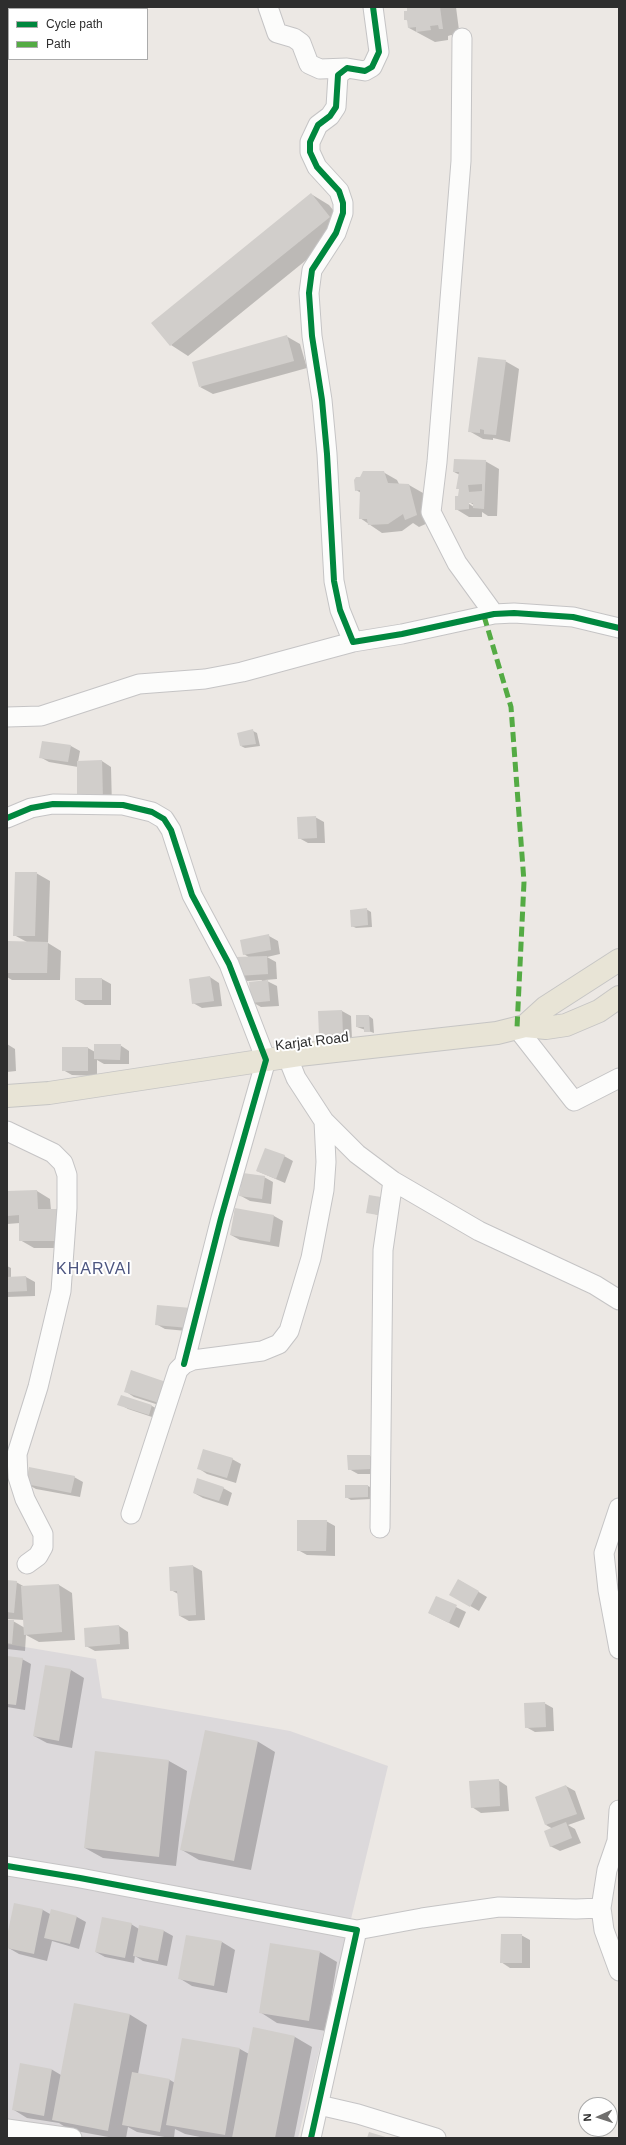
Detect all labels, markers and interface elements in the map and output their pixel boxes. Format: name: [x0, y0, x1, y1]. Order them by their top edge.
legend: [8, 8, 148, 60]
text: Cycle path: [46, 17, 103, 31]
text: Path: [46, 37, 71, 51]
street label: Karjat Road: [274, 1029, 350, 1055]
district label: KHARVAI: [56, 1260, 132, 1280]
north arrow: [578, 2097, 618, 2137]
text: N: [581, 2113, 593, 2122]

